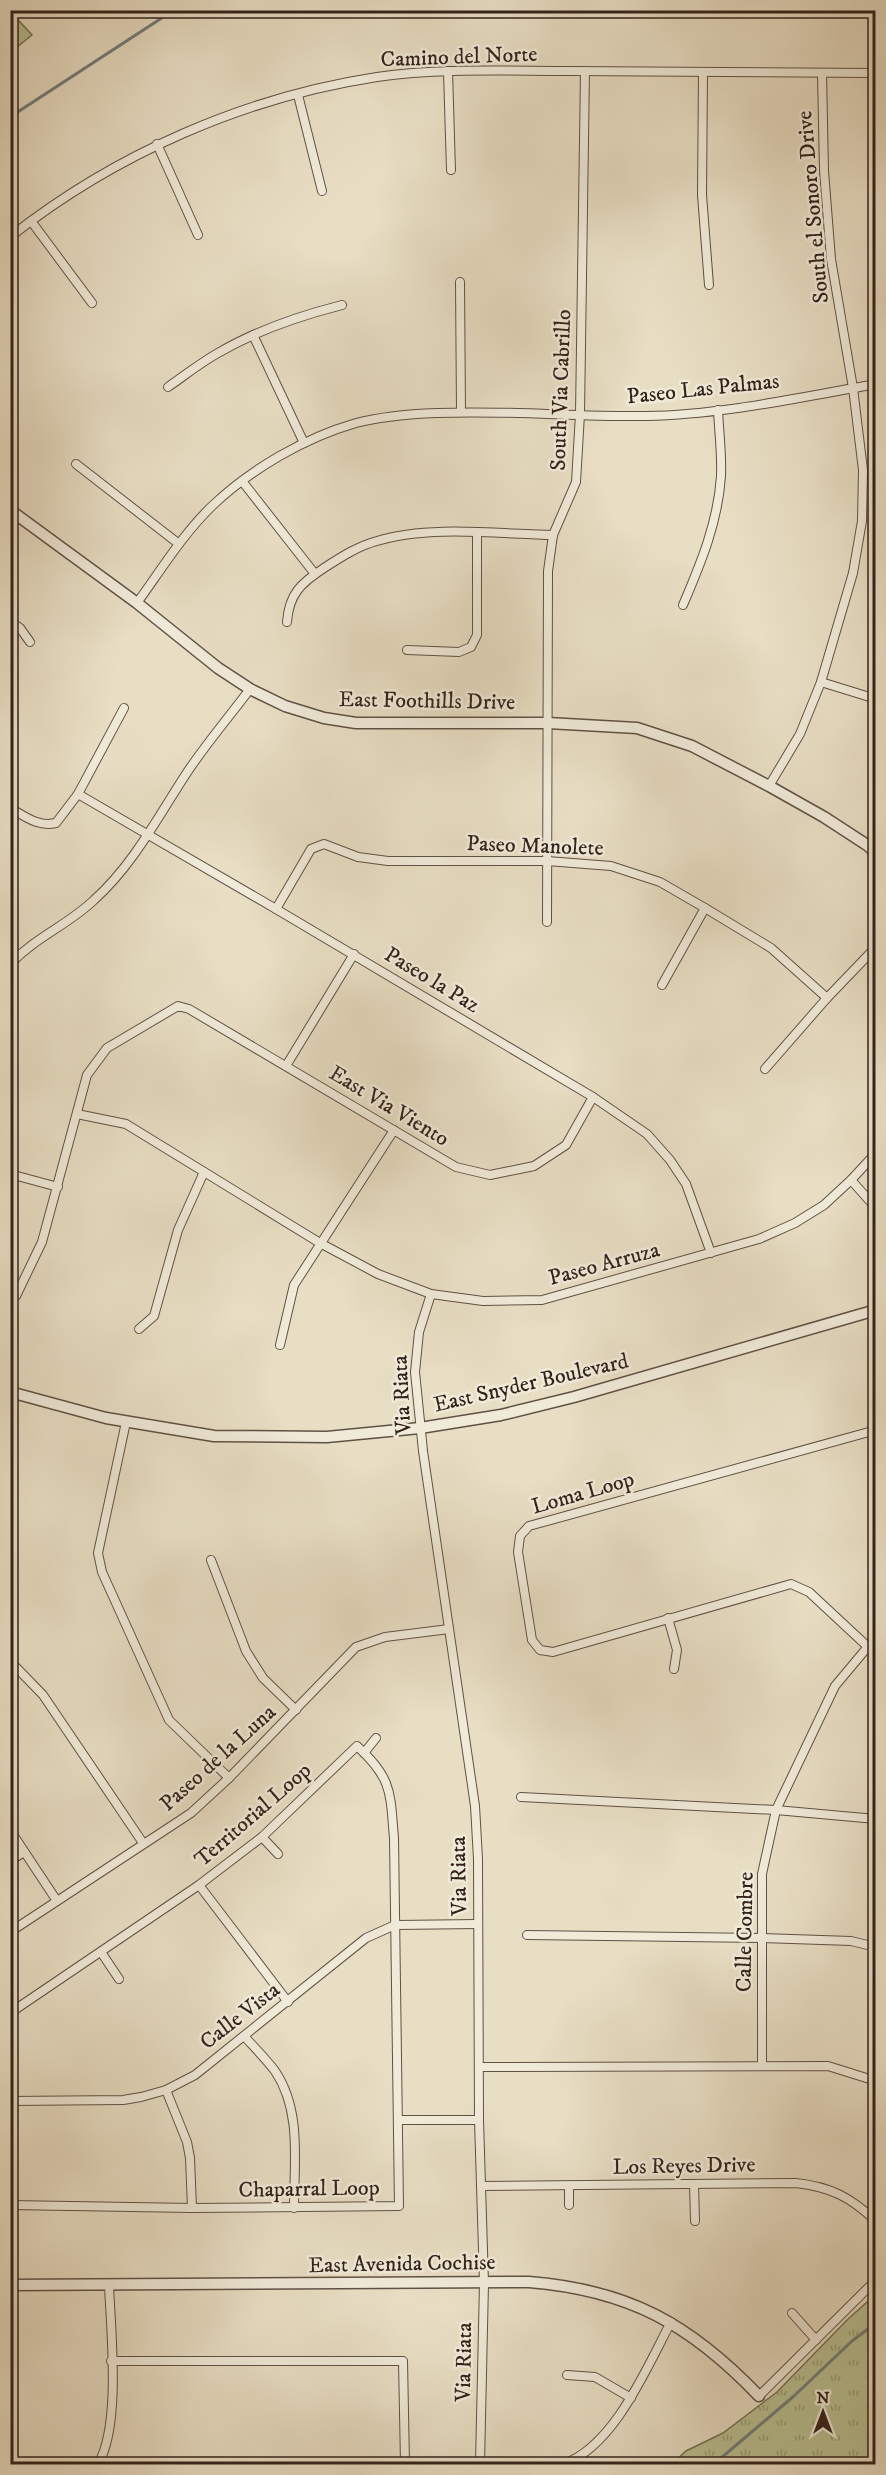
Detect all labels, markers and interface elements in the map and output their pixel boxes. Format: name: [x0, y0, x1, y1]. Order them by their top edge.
street label: Camino del Norte: [380, 41, 538, 73]
street label: South el Sonoro Drive: [791, 109, 835, 305]
street label: South Via Cabrillo: [545, 309, 577, 471]
street label: Paseo Las Palmas: [625, 368, 781, 410]
street label: East Foothills Drive: [338, 686, 516, 716]
street label: Paseo Manolete: [466, 830, 604, 862]
street label: Paseo la Paz: [379, 941, 485, 1019]
street label: East Via Viento: [324, 1060, 454, 1152]
street label: Paseo Arruza: [546, 1236, 663, 1292]
street label: East Snyder Boulevard: [431, 1347, 631, 1419]
street label: Via Riata: [386, 1354, 418, 1436]
street label: Loma Loop: [529, 1465, 637, 1521]
street label: Paseo de la Luna: [154, 1698, 282, 1817]
street label: Territorial Loop: [189, 1757, 317, 1873]
street label: Via Riata: [445, 1835, 473, 1917]
street label: Calle Combre: [730, 1872, 760, 1992]
street label: Calle Vista: [195, 1976, 286, 2056]
street label: Los Reyes Drive: [612, 2151, 756, 2181]
street label: Chaparral Loop: [238, 2174, 380, 2204]
street label: East Avenida Cochise: [308, 2249, 496, 2279]
street label: Via Riata: [450, 2321, 478, 2403]
north arrow: [793, 2382, 853, 2442]
text: N: [816, 2388, 830, 2408]

